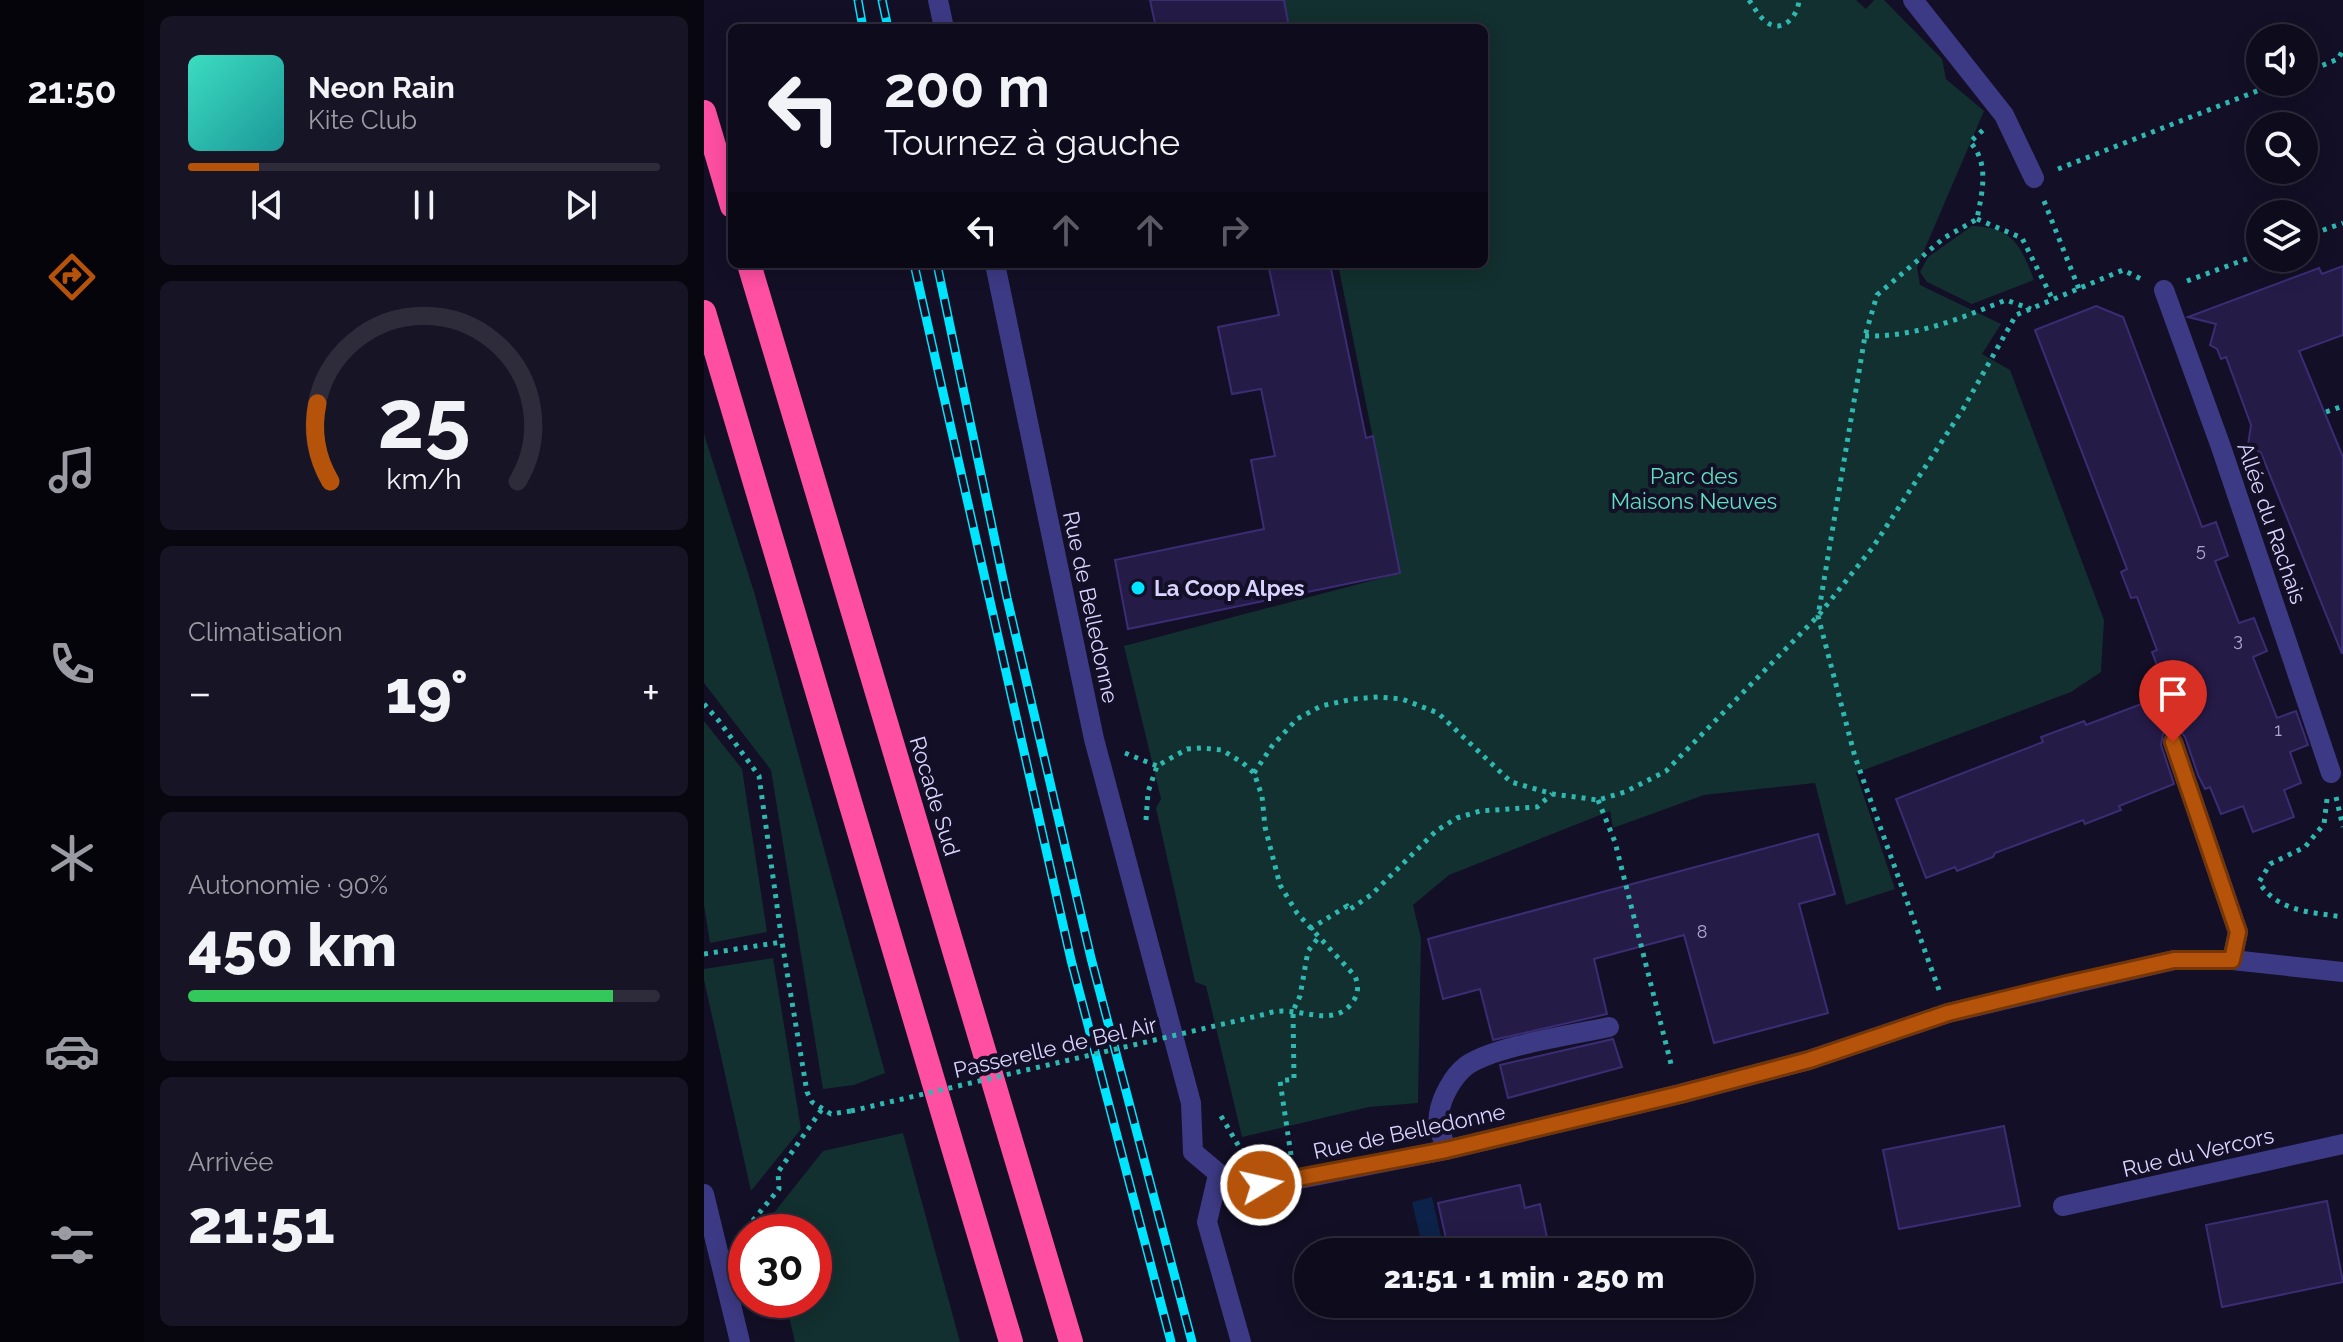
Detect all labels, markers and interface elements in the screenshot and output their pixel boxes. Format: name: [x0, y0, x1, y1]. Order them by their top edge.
map controls: [2246, 24, 2318, 272]
button: sound: [2246, 24, 2318, 96]
text: 200 m: [884, 54, 1050, 120]
icon: left: [752, 56, 856, 160]
text: 21:50: [27, 69, 117, 111]
text: Neon Rain: [308, 70, 455, 105]
text: Kite Club: [308, 105, 417, 135]
button: search: [2246, 112, 2318, 184]
text: Tournez à gauche: [884, 121, 1180, 163]
icon: previous: [245, 183, 289, 227]
icon: pause: [402, 183, 446, 227]
icon: next: [559, 183, 603, 227]
button: layers: [2246, 200, 2318, 272]
icon: left: [960, 208, 1004, 252]
icon: ahead: [1044, 208, 1088, 252]
icon: ahead: [1128, 208, 1172, 252]
icon: right: [1212, 208, 1256, 252]
icon: directions: [44, 249, 100, 305]
text: 25: [377, 369, 471, 466]
street label: Allée du Rachais: [2232, 439, 2312, 607]
icon: music: [44, 442, 100, 498]
text: km/h: [386, 462, 462, 496]
park label: Parc des Maisons Neuves: [1611, 463, 1777, 514]
street label: Rue de Belledonne: [1058, 509, 1124, 706]
house number: 5: [2196, 539, 2206, 560]
place label: La Coop Alpes: [1154, 575, 1305, 601]
marker: La Coop Alpes: [1129, 579, 1147, 597]
text: Climatisation: [188, 617, 343, 647]
house number: 3: [2233, 629, 2243, 650]
icon: phone: [44, 636, 100, 692]
text: 19°: [386, 657, 468, 727]
pin: [2139, 660, 2207, 742]
text: −: [188, 667, 212, 718]
text: +: [642, 667, 660, 718]
icon: arrive: [2151, 672, 2195, 716]
house number: 1: [2274, 719, 2282, 740]
street label: Rocade Sud: [905, 733, 965, 859]
icon: climate: [44, 830, 100, 886]
text: Autonomie · 90%: [188, 870, 388, 900]
text: 450 km: [188, 910, 397, 980]
house number: 8: [1697, 921, 1707, 942]
street label: Passerelle de Bel Air: [951, 1011, 1159, 1083]
icon: car: [44, 1023, 100, 1079]
street label: Rue de Belledonne: [1311, 1098, 1508, 1164]
street label: Rue du Vercors: [2120, 1122, 2276, 1182]
position arrow: [1219, 1143, 1303, 1227]
text: Arrivée: [188, 1147, 273, 1177]
text: 21:51: [188, 1187, 335, 1257]
speed limit sign: 30: [728, 1214, 832, 1318]
icon: filters: [44, 1217, 100, 1273]
text: 21:51 · 1 min · 250 m: [1384, 1260, 1664, 1295]

